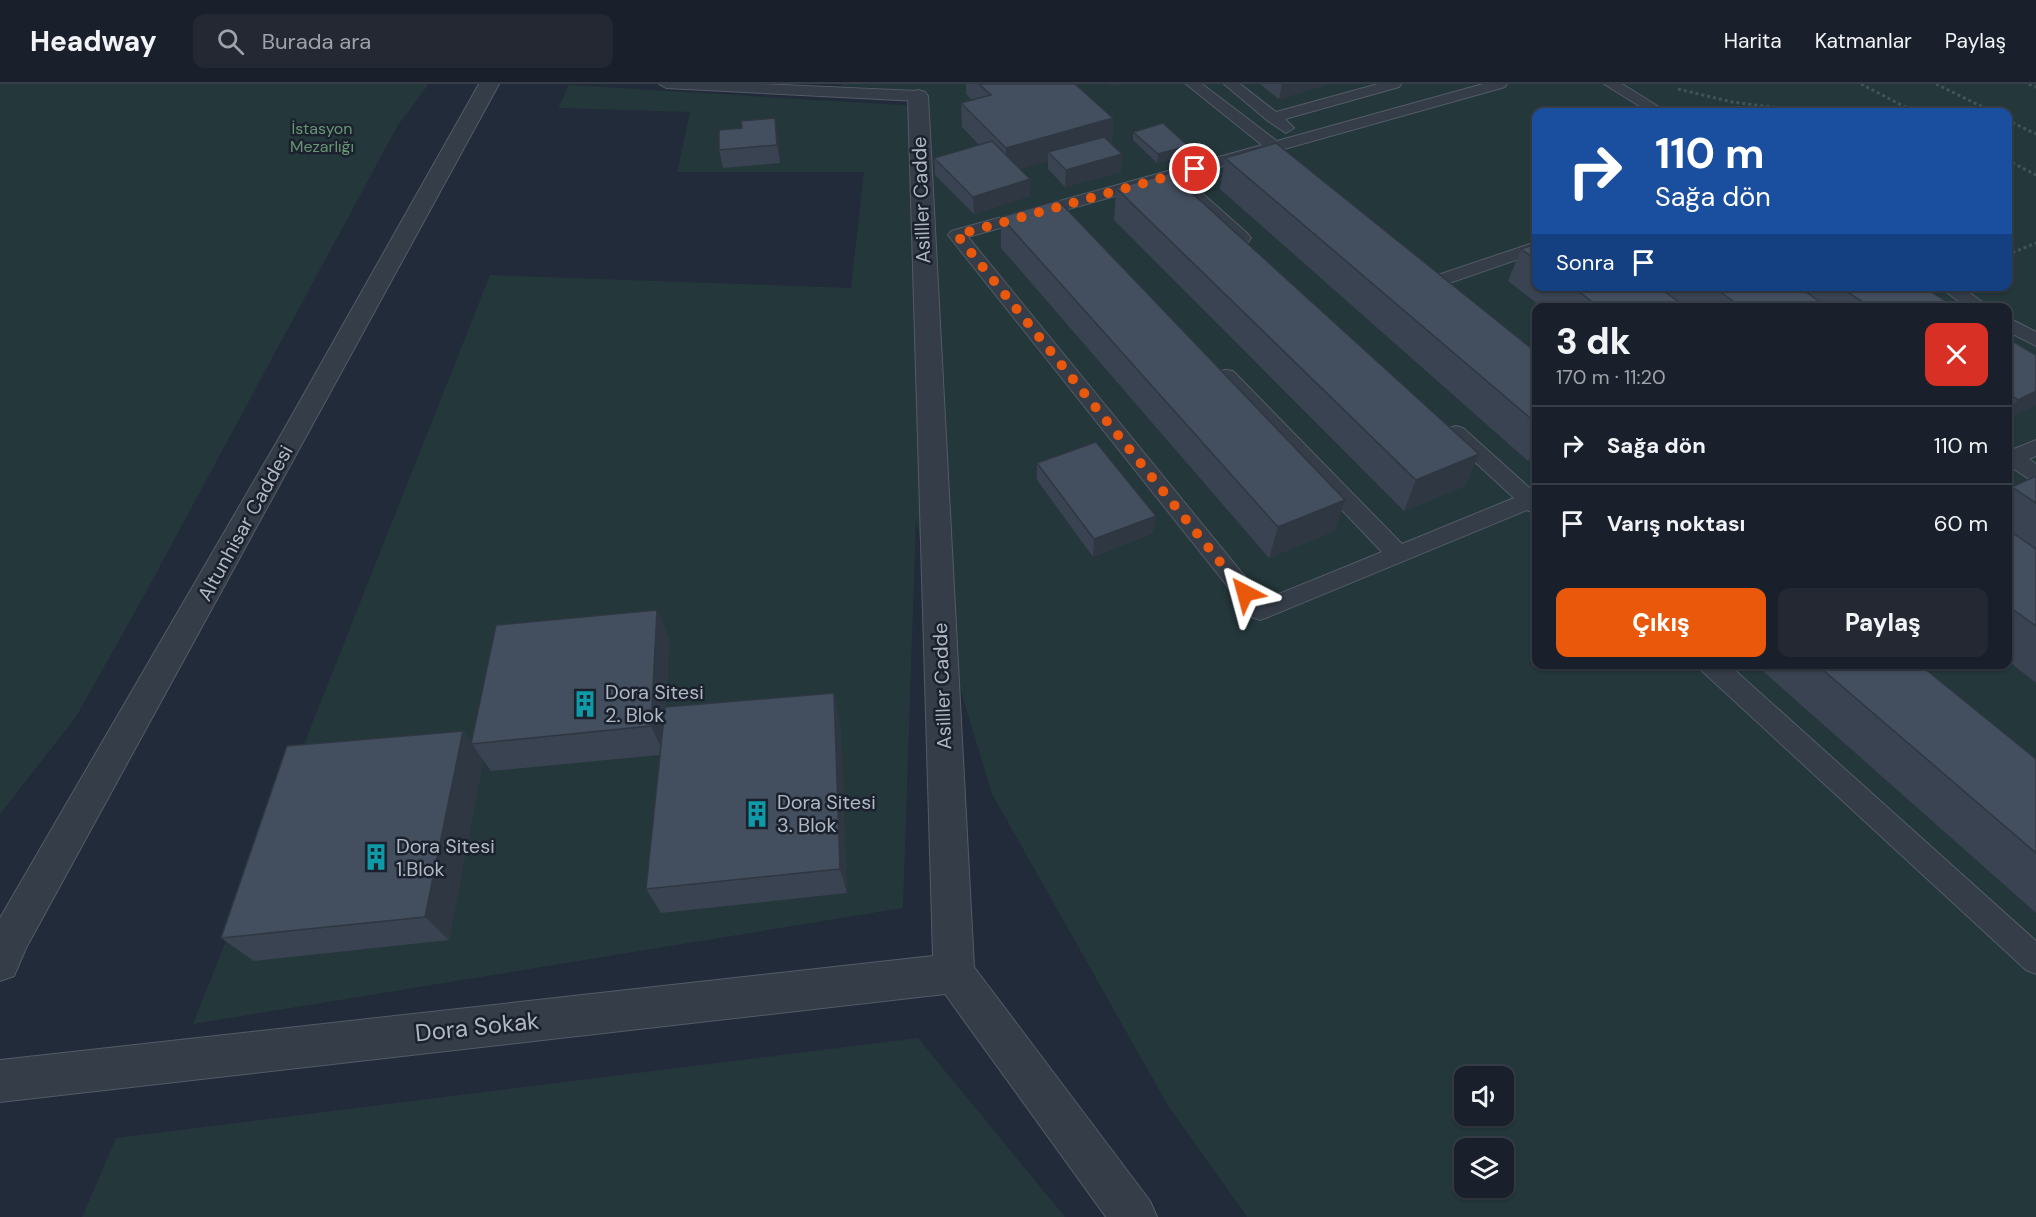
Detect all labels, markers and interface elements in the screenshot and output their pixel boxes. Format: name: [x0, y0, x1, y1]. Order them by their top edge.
search box: [193, 14, 613, 68]
text: Headway: [30, 23, 157, 60]
icon: search: [214, 25, 247, 58]
text: Burada ara: [262, 27, 371, 56]
text: Harita: [1724, 27, 1782, 55]
text: Katmanlar: [1815, 27, 1912, 55]
text: Paylaş: [1945, 27, 2006, 55]
park label: İstasyon Mezarlığı: [290, 118, 354, 157]
text: 110 m: [1655, 126, 1765, 181]
icon: right: [1556, 132, 1634, 210]
street label: Asilller Cadde: [906, 136, 936, 264]
pin: [1169, 143, 1220, 194]
icon: arrive: [1178, 152, 1211, 185]
text: Sağa dön: [1655, 179, 1771, 214]
icon: arrive: [1627, 246, 1660, 279]
text: Sonra: [1556, 248, 1615, 277]
text: 3 dk: [1556, 318, 1631, 365]
button: close: [1925, 323, 1988, 386]
text: 170 m · 11:20: [1556, 364, 1666, 390]
icon: right: [1556, 429, 1589, 462]
text: Sağa dön: [1607, 431, 1706, 460]
text: 110 m: [1934, 431, 1988, 460]
street label: Altunhisar Caddesi: [191, 440, 299, 606]
icon: arrive: [1556, 507, 1589, 540]
text: Varış noktası: [1607, 509, 1745, 538]
text: 60 m: [1934, 509, 1988, 538]
position arrow: [1213, 561, 1277, 625]
button: Çıkış: [1556, 588, 1766, 657]
button: Paylaş: [1778, 588, 1988, 657]
street label: Asilller Cadde: [927, 622, 957, 750]
place label: Dora Sitesi 2. Blok: [605, 679, 704, 728]
building icon: Dora Sitesi 2. Blok: [570, 689, 600, 719]
place label: Dora Sitesi 3. Blok: [777, 789, 876, 838]
building icon: Dora Sitesi 3. Blok: [742, 799, 772, 829]
place label: Dora Sitesi 1.Blok: [396, 833, 495, 882]
building icon: Dora Sitesi 1.Blok: [361, 842, 391, 872]
street label: Dora Sokak: [413, 1005, 540, 1048]
map controls: [1454, 1066, 1514, 1198]
button: sound: [1454, 1066, 1514, 1126]
button: layers: [1454, 1138, 1514, 1198]

